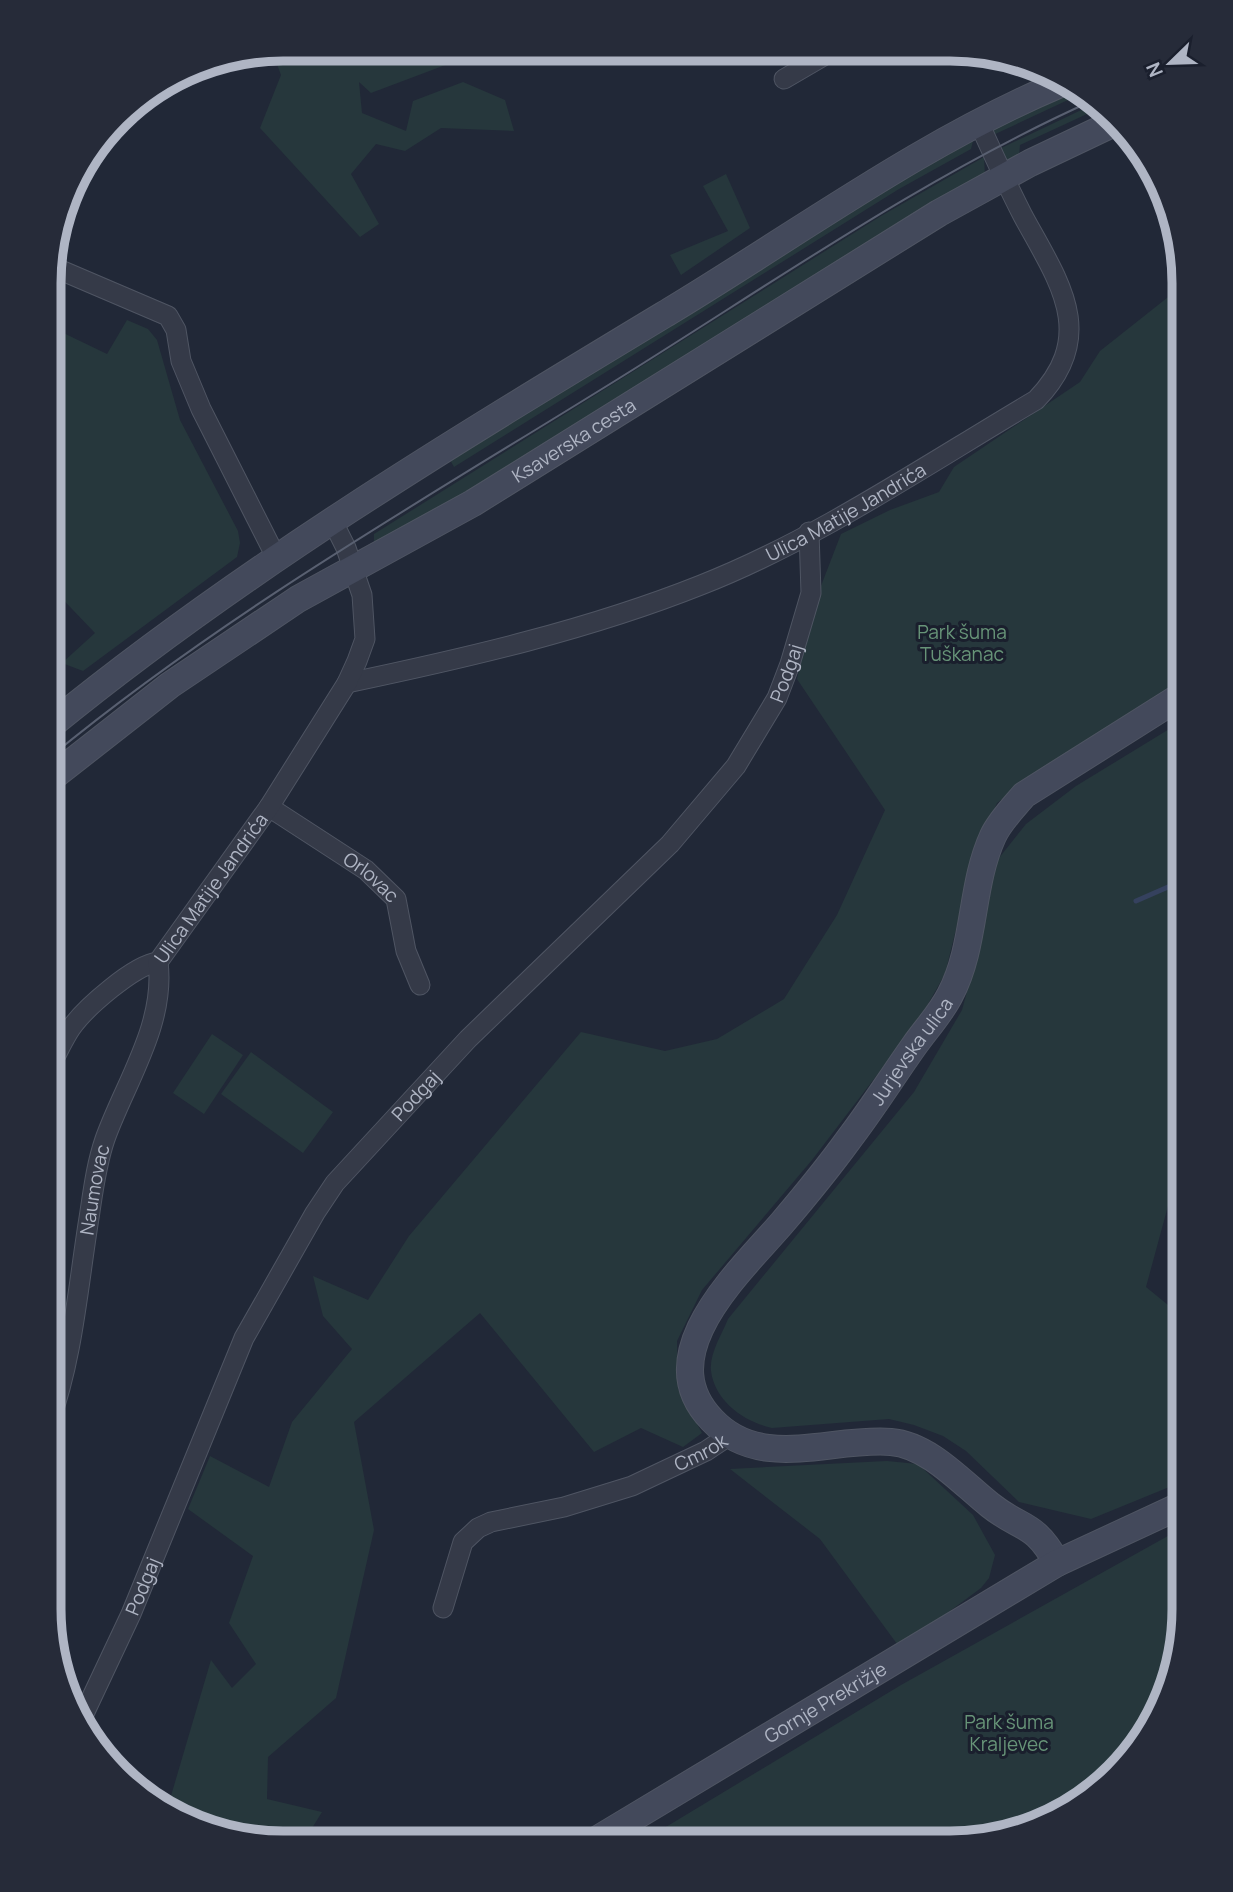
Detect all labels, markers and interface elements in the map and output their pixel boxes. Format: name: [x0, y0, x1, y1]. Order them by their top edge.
north arrow: [1135, 28, 1205, 98]
text: N: [1140, 58, 1169, 81]
street label: Ksaverska cesta: [507, 392, 641, 489]
street label: Ulica Matije Jandrića: [761, 457, 931, 567]
park label: Park šuma Tuškanac: [917, 619, 1007, 667]
street label: Podgaj: [764, 641, 808, 706]
street label: Ulica Matije Jandrića: [148, 808, 274, 969]
street label: Orlovac: [338, 846, 405, 908]
street label: Jurjevska ulica: [864, 992, 959, 1110]
street label: Podgaj: [386, 1065, 446, 1127]
street label: Naumovac: [74, 1141, 116, 1237]
street label: Cmrok: [670, 1427, 733, 1477]
street label: Podgaj: [119, 1553, 166, 1619]
street label: Gornje Prekrižje: [759, 1656, 891, 1749]
park label: Park šuma Kraljevec: [964, 1709, 1054, 1757]

